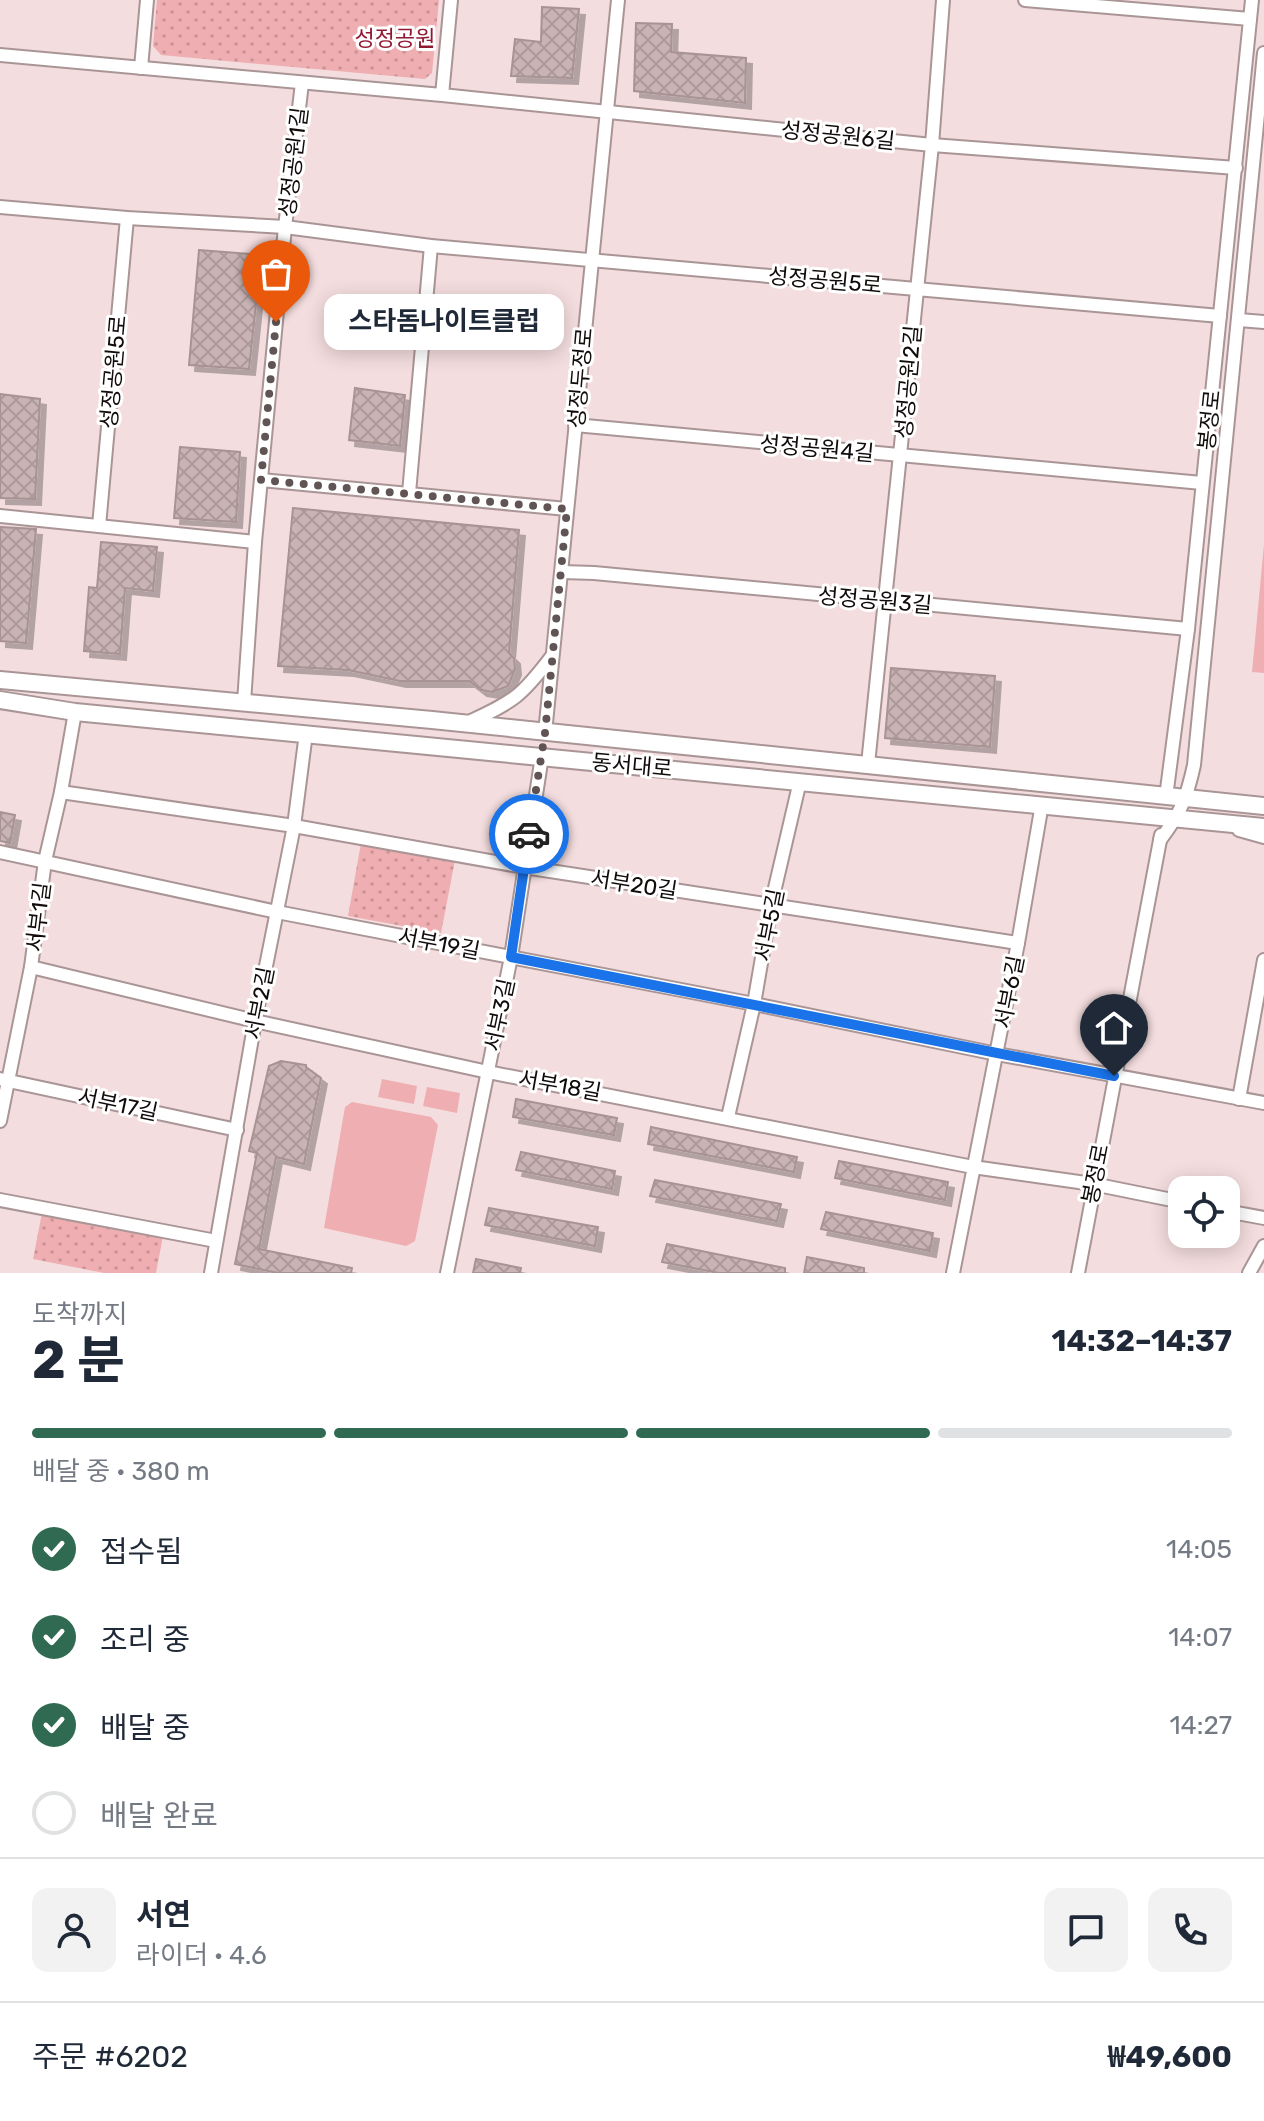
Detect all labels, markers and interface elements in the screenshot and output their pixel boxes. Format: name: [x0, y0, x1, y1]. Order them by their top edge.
park label: 성정공원: [355, 25, 435, 52]
street label: 성정공원1길: [273, 106, 314, 219]
street label: 성정공원6길: [780, 116, 896, 155]
pin: [242, 240, 310, 322]
icon: bag: [254, 252, 298, 296]
street label: 성정공원5로: [767, 262, 883, 299]
callout: 스타돔나이트클럽: [324, 294, 564, 350]
text: 스타돔나이트클럽: [348, 306, 540, 337]
street label: 성정공원5로: [95, 314, 132, 430]
street label: 성정공원2길: [890, 324, 927, 440]
street label: 성정두정로: [563, 326, 598, 430]
street label: 봉정로: [1193, 388, 1226, 452]
street label: 성정공원4길: [759, 430, 875, 467]
street label: 성정공원3길: [817, 582, 933, 619]
street label: 동서대로: [590, 749, 673, 782]
courier: [489, 794, 569, 874]
icon: car: [507, 812, 551, 856]
street label: 서부20길: [589, 864, 679, 905]
street label: 서부1길: [21, 881, 56, 954]
street label: 서부5길: [749, 886, 790, 964]
street label: 서부19길: [395, 922, 482, 965]
street label: 서부6길: [989, 953, 1030, 1031]
street label: 서부2길: [239, 964, 280, 1042]
street label: 서부3길: [479, 976, 520, 1054]
pin: [1080, 994, 1148, 1076]
icon: home: [1092, 1006, 1136, 1050]
street label: 서부18길: [516, 1065, 604, 1106]
street label: 서부17길: [75, 1083, 161, 1126]
street label: 봉정로: [1076, 1142, 1115, 1206]
map controls: [1168, 1176, 1240, 1248]
button: locate: [1168, 1176, 1240, 1248]
text: 도착까지: [32, 1299, 128, 1330]
text: 14:32–14:37: [1052, 1323, 1232, 1359]
text: 2 분: [32, 1329, 125, 1391]
text: 배달 중 · 380 m: [32, 1456, 210, 1487]
icon: check: [32, 1527, 76, 1571]
text: 접수됨: [100, 1534, 183, 1570]
text: 14:05: [1166, 1534, 1232, 1565]
icon: check: [32, 1615, 76, 1659]
text: 조리 중: [100, 1622, 190, 1658]
text: 14:07: [1168, 1622, 1232, 1653]
icon: check: [32, 1703, 76, 1747]
text: 배달 중: [100, 1710, 190, 1746]
text: 14:27: [1169, 1710, 1232, 1741]
text: 배달 완료: [100, 1798, 218, 1834]
button: person: [32, 1888, 116, 1972]
button: chat: [1044, 1888, 1128, 1972]
button: phone: [1148, 1888, 1232, 1972]
text: 서연: [136, 1897, 191, 1933]
text: 라이더 · 4.6: [136, 1940, 267, 1971]
text: 주문 #6202: [32, 2039, 188, 2075]
text: ₩49,600: [1108, 2039, 1232, 2075]

